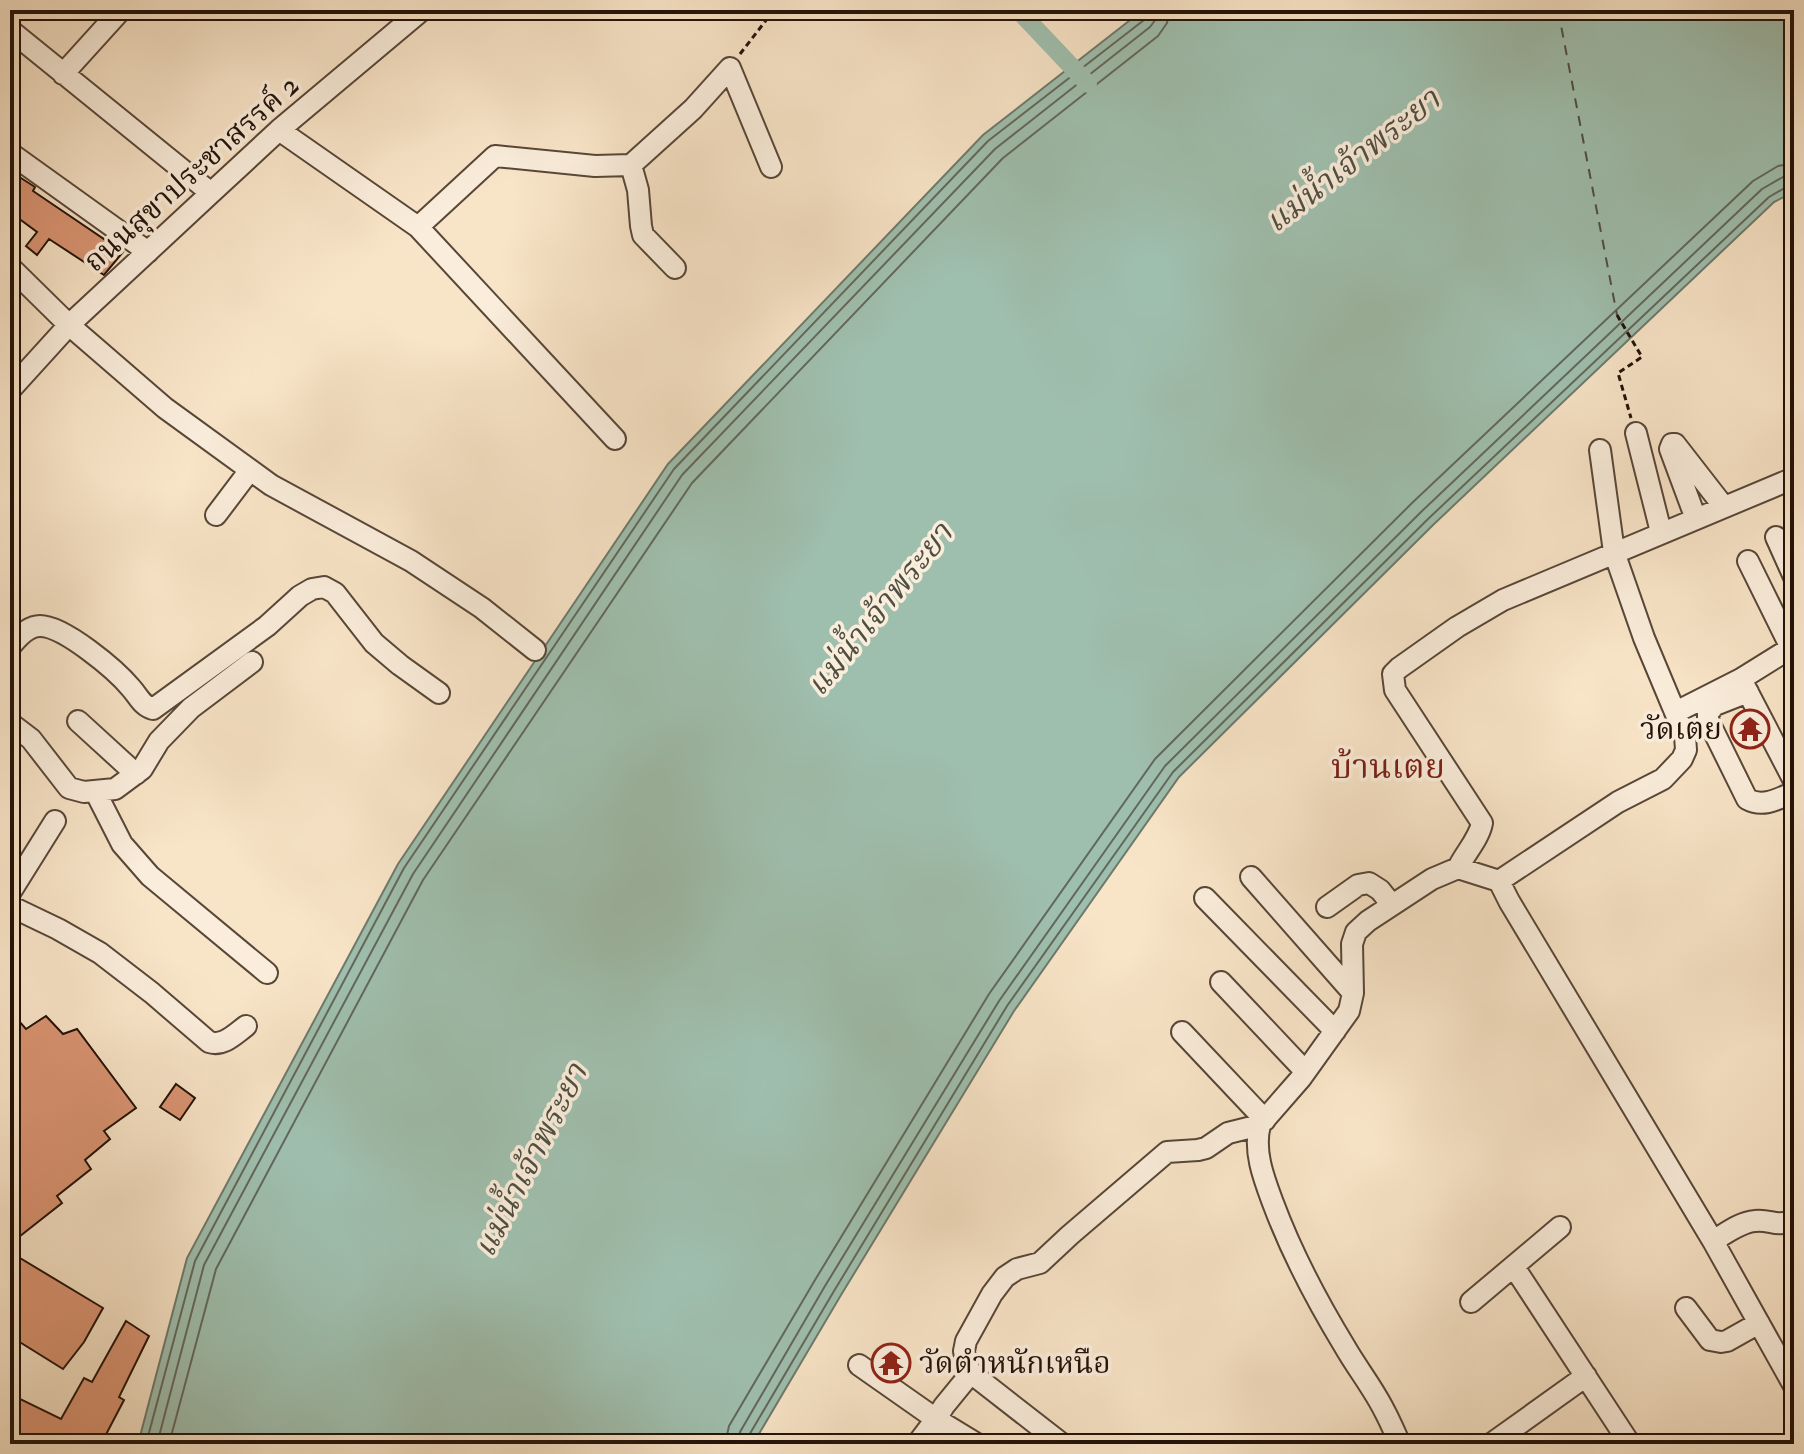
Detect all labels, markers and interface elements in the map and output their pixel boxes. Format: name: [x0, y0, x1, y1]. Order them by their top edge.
street label: ถนนสุขาประชาสรรค์ 2: [76, 67, 307, 280]
water label: แม่น้ำเจ้าพระยา: [1255, 76, 1449, 242]
water label: แม่น้ำเจ้าพระยา: [795, 511, 963, 704]
temple icon: วัดเตย: [1729, 708, 1771, 750]
place label: วัดเตย: [1640, 711, 1722, 748]
district label: บ้านเตย: [1331, 746, 1445, 789]
water label: แม่น้ำเจ้าพระยา: [461, 1054, 597, 1264]
temple icon: วัดตำหนักเหนือ: [870, 1342, 912, 1384]
place label: วัดตำหนักเหนือ: [919, 1345, 1111, 1382]

